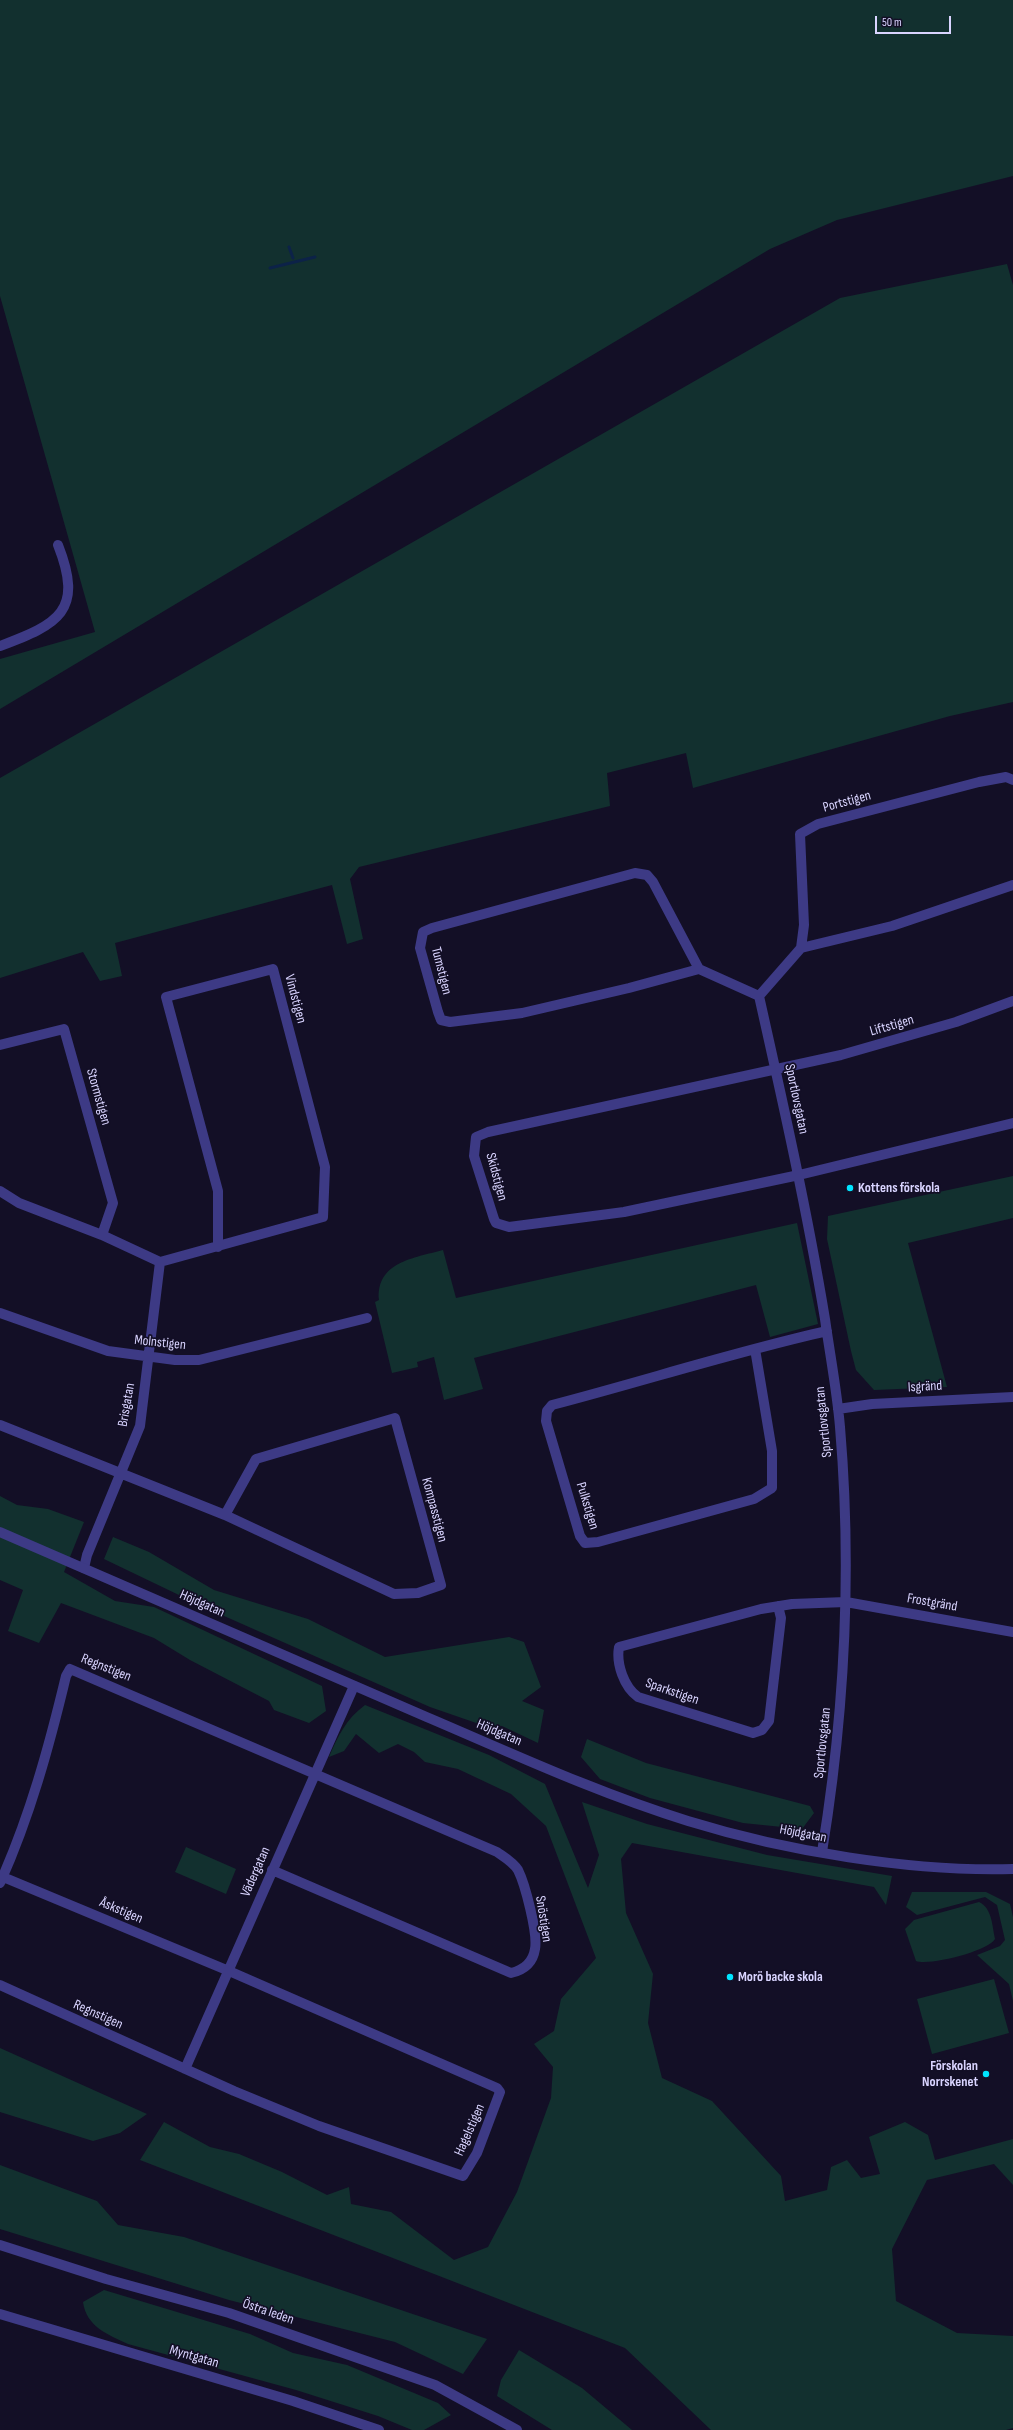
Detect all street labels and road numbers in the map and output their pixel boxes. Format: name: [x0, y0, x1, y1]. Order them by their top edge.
street label: Portstigen: [821, 788, 873, 816]
street label: Tumstigen: [427, 945, 455, 997]
street label: Vindstigen: [280, 973, 310, 1025]
street label: Liftstigen: [868, 1012, 916, 1040]
street label: Sportlovsgatan: [780, 1062, 812, 1136]
street label: Stormstigen: [82, 1067, 114, 1127]
street label: Skidstigen: [482, 1151, 510, 1203]
street label: Molnstigen: [133, 1332, 187, 1354]
street label: Isgränd: [907, 1378, 943, 1396]
street label: Brisgatan: [115, 1382, 139, 1428]
street label: Sportlovsgatan: [812, 1386, 836, 1458]
street label: Kompasstigen: [417, 1476, 451, 1544]
street label: Pulkstigen: [572, 1480, 602, 1532]
street label: Höjdgatan: [177, 1587, 227, 1621]
street label: Frostgränd: [906, 1590, 958, 1616]
street label: Regnstigen: [78, 1650, 134, 1686]
street label: Sparkstigen: [643, 1675, 701, 1709]
street label: Sportlovsgatan: [811, 1707, 835, 1779]
street label: Höjdgatan: [474, 1716, 524, 1750]
street label: Höjdgatan: [778, 1821, 828, 1847]
street label: Vädergatan: [238, 1844, 274, 1900]
street label: Åskstigen: [97, 1894, 145, 1928]
street label: Snöstigen: [531, 1895, 555, 1943]
street label: Regnstigen: [71, 1997, 125, 2033]
street label: Hagelstigen: [451, 2101, 489, 2159]
street label: Östra leden: [240, 2295, 296, 2329]
street label: Myntgatan: [167, 2342, 221, 2372]

